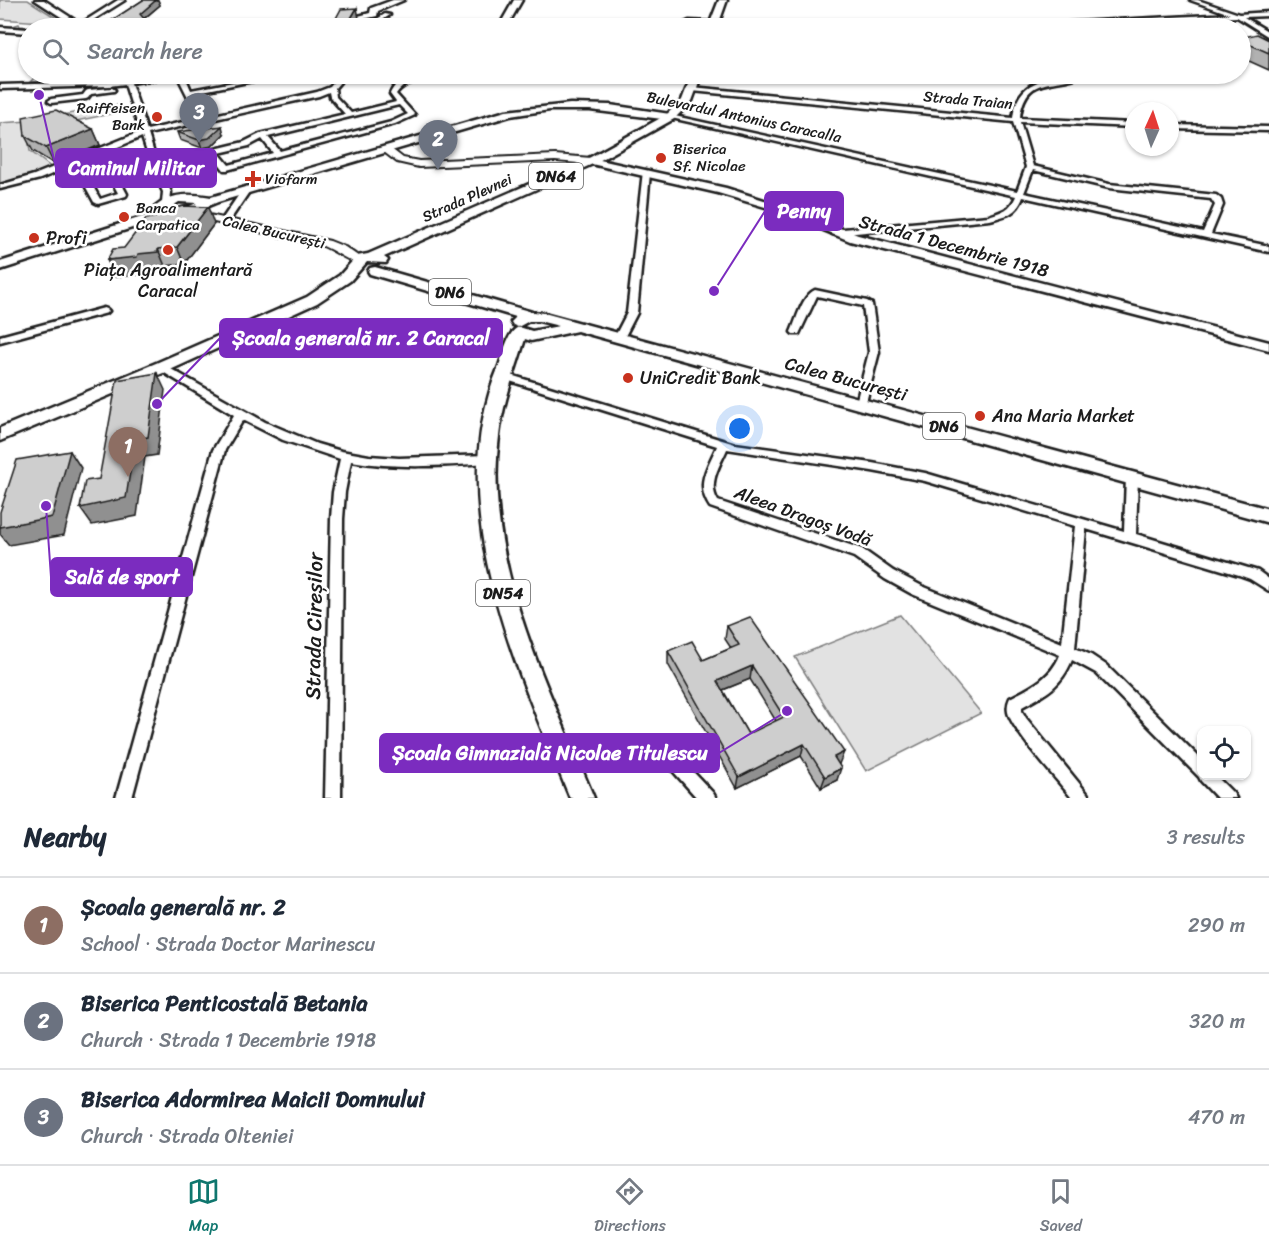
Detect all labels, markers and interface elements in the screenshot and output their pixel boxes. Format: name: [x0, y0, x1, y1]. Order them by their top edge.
search box: [18, 18, 1251, 84]
text: Search here: [87, 32, 203, 71]
icon: search: [39, 35, 72, 68]
street label: Strada Traian: [922, 83, 1014, 117]
street label: Bulevardul Antonius Caracalla: [644, 84, 844, 150]
pin: 3: [180, 94, 218, 143]
place label: Raiffeisen Bank: [77, 95, 145, 138]
north arrow: [1125, 102, 1179, 156]
marker: Raiffeisen Bank: [150, 110, 164, 124]
pin: 2: [418, 120, 458, 170]
place label: Biserica Sf. Nicolae: [673, 136, 746, 179]
callout: Caminul Militar: [56, 149, 216, 187]
text: Caminul Militar: [67, 151, 206, 186]
marker: Biserica Sf. Nicolae: [654, 151, 668, 165]
road number: DN64: [529, 163, 583, 189]
place label: Viofarm: [265, 166, 318, 192]
street label: Strada Plevnei: [418, 166, 517, 230]
marker: Viofarm: [246, 172, 260, 186]
callout: Penny: [765, 192, 843, 230]
text: Penny: [777, 194, 832, 229]
place label: Banca Carpatica: [136, 195, 200, 238]
street label: Strada 1 Decembrie 1918: [856, 205, 1053, 287]
street label: Calea București: [220, 208, 329, 257]
marker: Banca Carpatica: [117, 210, 131, 224]
place label: Profi: [46, 222, 87, 254]
marker: Profi: [27, 231, 41, 245]
marker: Piața Agroalimentară Caracal: [161, 243, 175, 257]
place label: Piața Agroalimentară Caracal: [84, 254, 253, 307]
road number: DN6: [429, 279, 471, 305]
callout: Școala generală nr. 2 Caracal: [220, 319, 502, 357]
text: Școala generală nr. 2 Caracal: [231, 321, 491, 356]
street label: Calea București: [781, 347, 912, 411]
place label: UniCredit Bank: [640, 362, 761, 394]
marker: UniCredit Bank: [621, 371, 635, 385]
place label: Ana Maria Market: [991, 400, 1135, 432]
marker: Ana Maria Market: [973, 409, 987, 423]
road number: DN6: [923, 413, 965, 439]
your location: [725, 414, 754, 443]
pin: 1: [108, 428, 148, 477]
street label: Aleea Dragoș Vodă: [729, 476, 877, 556]
street label: Strada Cireșilor: [294, 551, 334, 700]
callout: Sală de sport: [51, 558, 192, 596]
text: Sală de sport: [64, 560, 181, 595]
road number: DN54: [476, 580, 530, 606]
map controls: [1197, 726, 1251, 780]
button: locate: [1197, 726, 1251, 780]
callout: Școala Gimnazială Nicolae Titulescu: [380, 734, 719, 772]
text: Școala Gimnazială Nicolae Titulescu: [391, 736, 708, 771]
text: Nearby: [24, 814, 106, 860]
text: 3 results: [1167, 820, 1245, 855]
text: Școala generală nr. 2: [81, 888, 286, 927]
text: 1: [39, 908, 48, 943]
text: 290 m: [1188, 908, 1245, 943]
text: School · Strada Doctor Marinescu: [81, 927, 375, 962]
text: Biserica Penticostală Betania: [81, 984, 368, 1023]
text: 2: [38, 1004, 49, 1039]
text: 320 m: [1189, 1004, 1245, 1039]
text: Church · Strada 1 Decembrie 1918: [81, 1023, 376, 1058]
text: Biserica Adormirea Maicii Domnului: [81, 1080, 425, 1119]
text: 3: [38, 1100, 49, 1135]
text: 470 m: [1188, 1100, 1245, 1135]
text: Church · Strada Olteniei: [81, 1119, 294, 1154]
tab: Map: [187, 1175, 220, 1240]
tab: Directions: [594, 1175, 666, 1240]
tab: Saved: [1040, 1175, 1082, 1240]

